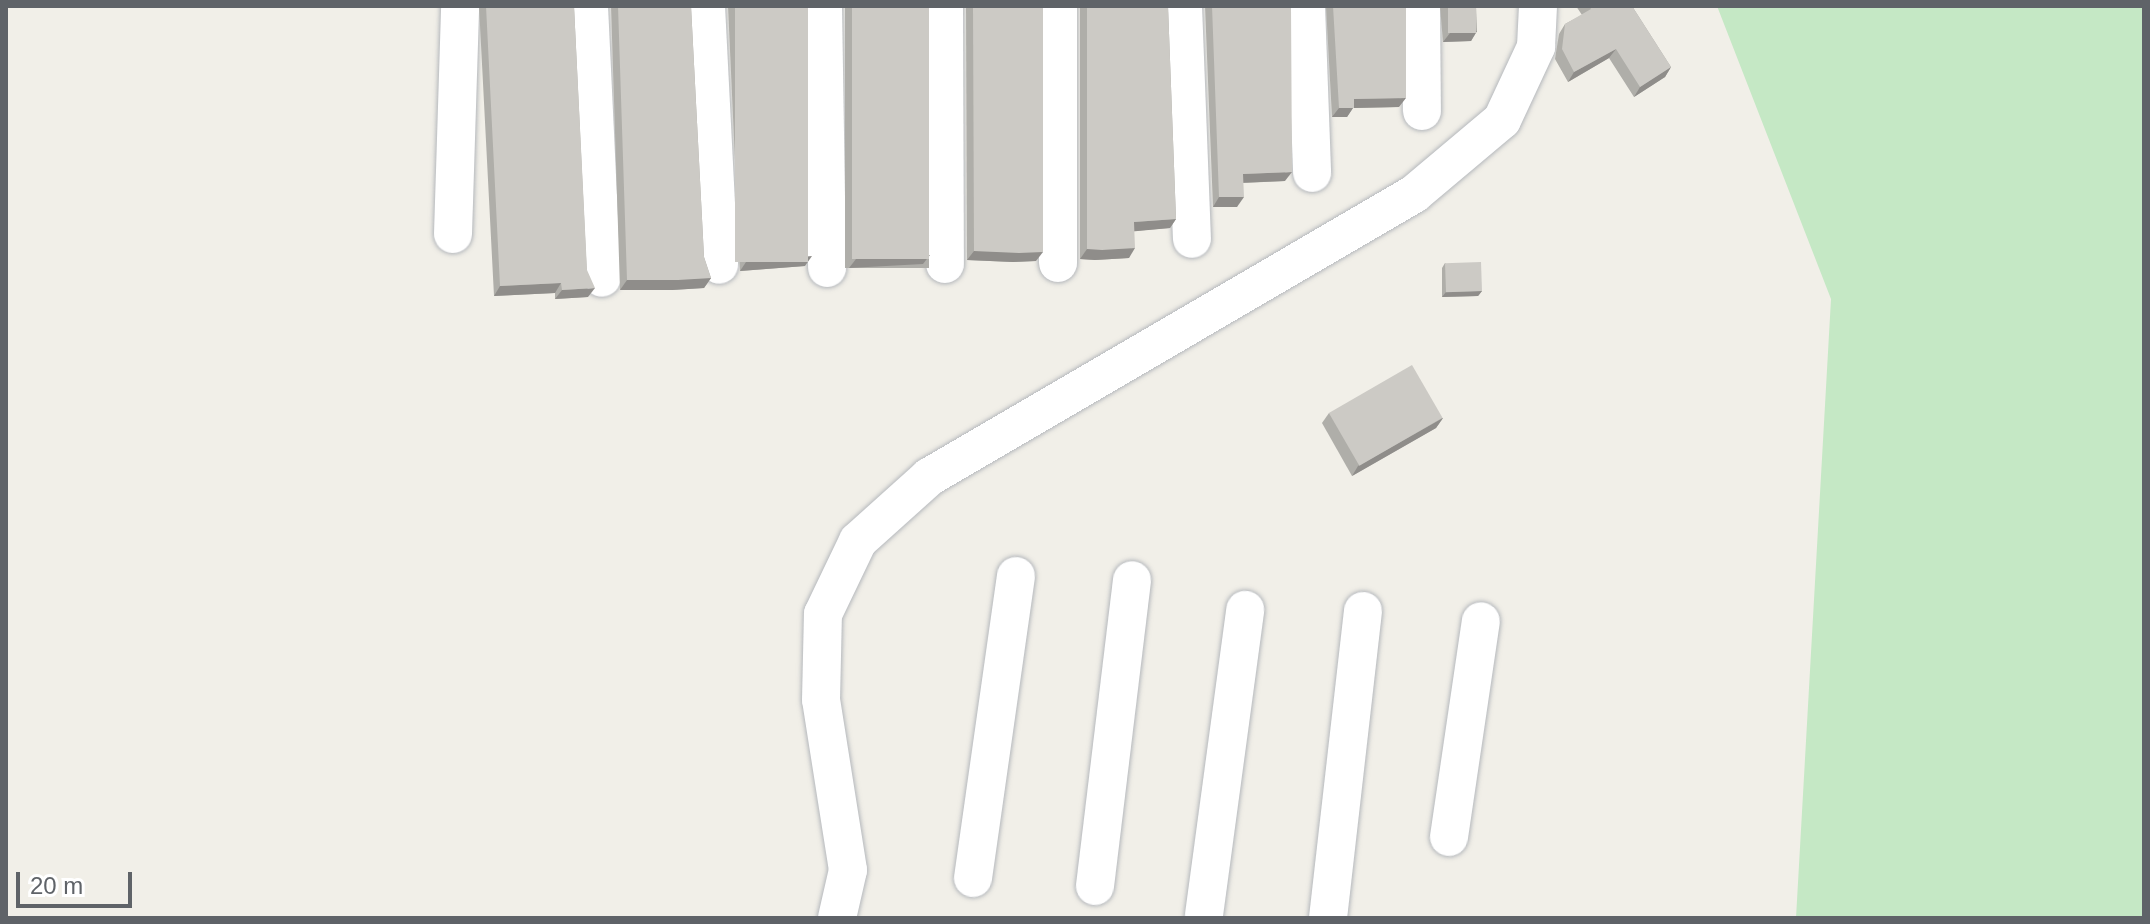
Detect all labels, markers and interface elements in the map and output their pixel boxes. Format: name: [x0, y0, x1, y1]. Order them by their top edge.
scale bar: [20, 856, 136, 906]
text: 20 m: [30, 872, 83, 899]

